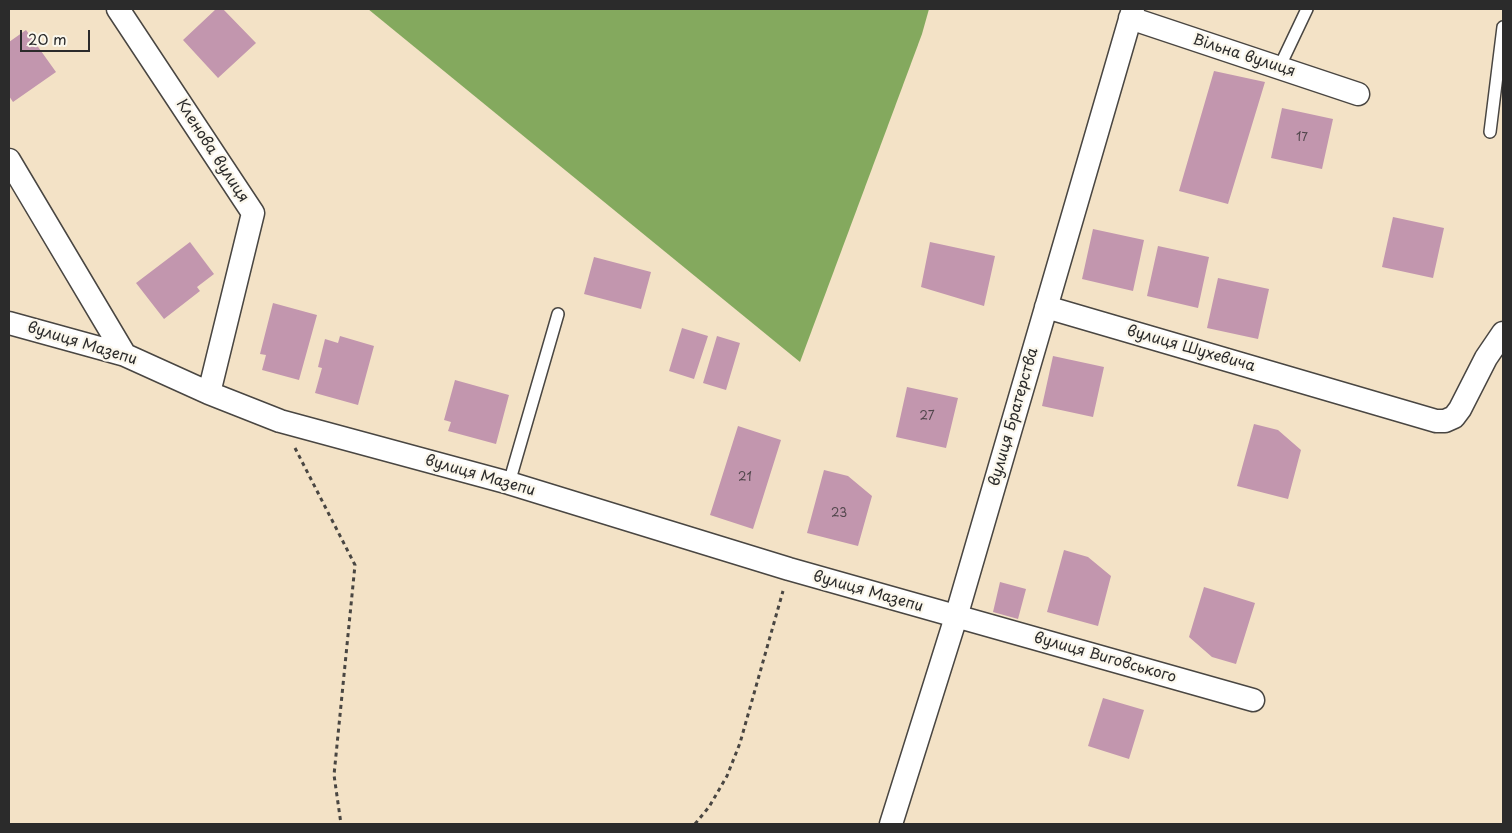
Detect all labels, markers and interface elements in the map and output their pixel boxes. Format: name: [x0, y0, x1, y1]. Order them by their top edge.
scale bar: [22, 20, 92, 52]
text: 20 m: [28, 27, 67, 50]
street label: Вільна вулиця: [1191, 31, 1297, 81]
street label: Кленова вулиця: [172, 96, 252, 206]
house number: 17: [1296, 131, 1308, 145]
street label: вулиця Мазепи: [25, 319, 139, 369]
street label: вулиця Шухевича: [1125, 322, 1257, 376]
street label: вулиця Братерства: [986, 346, 1042, 488]
house number: 27: [920, 410, 934, 424]
street label: вулиця Мазепи: [423, 452, 537, 500]
house number: 21: [738, 471, 752, 485]
house number: 23: [831, 507, 847, 521]
street label: вулиця Мазепи: [811, 568, 925, 616]
street label: вулиця Виговського: [1032, 629, 1178, 687]

